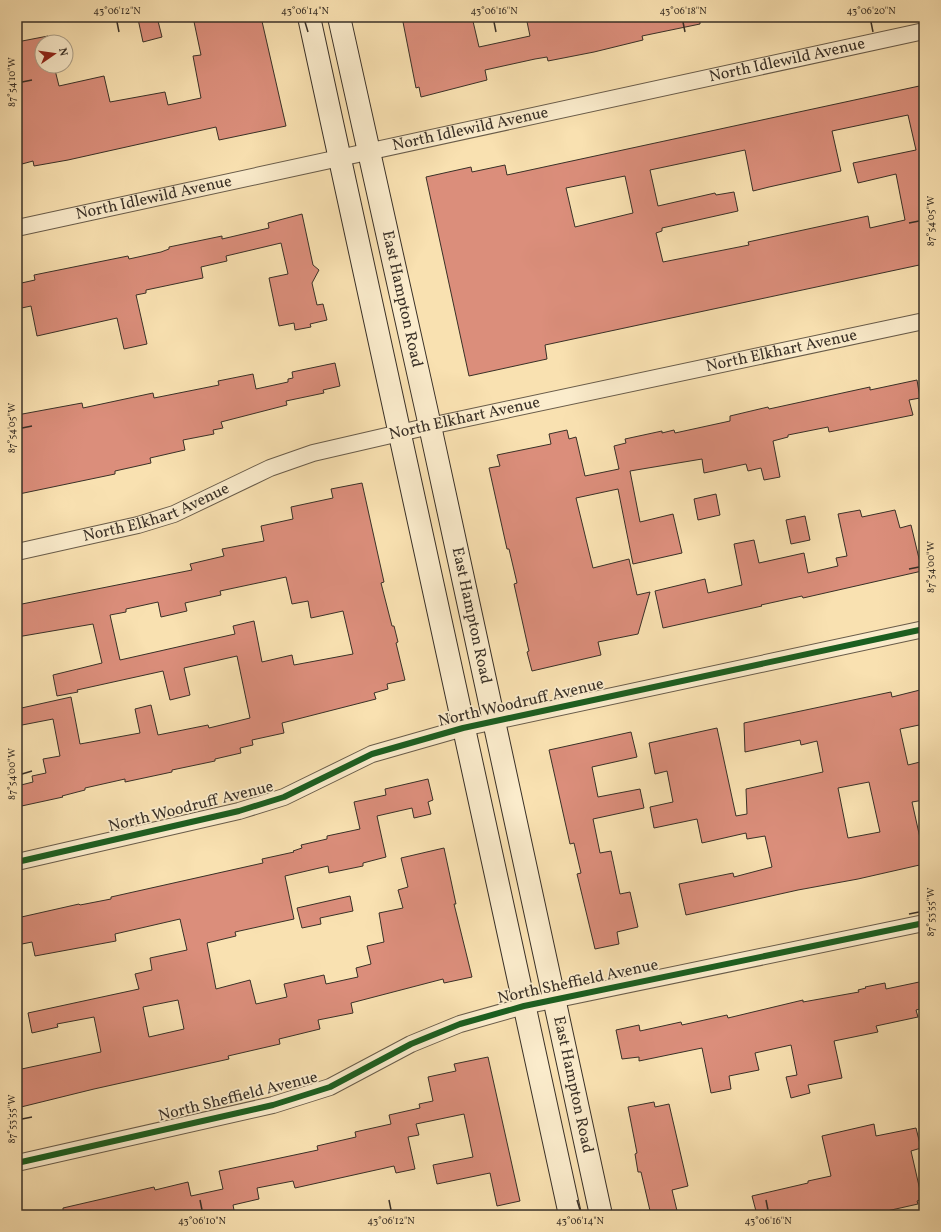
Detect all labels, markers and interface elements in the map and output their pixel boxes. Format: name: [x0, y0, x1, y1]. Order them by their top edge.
text: 43°06'12"N: [93, 4, 141, 18]
text: 43°06'14"N: [281, 4, 329, 18]
text: 43°06'16"N: [470, 4, 518, 18]
text: 43°06'18"N: [659, 4, 707, 18]
text: 43°06'20"N: [846, 4, 896, 18]
street label: North Idlewild Avenue: [707, 33, 867, 88]
north arrow: [34, 34, 74, 74]
text: N: [54, 47, 70, 58]
text: 87°54'10"W: [5, 57, 19, 107]
street label: North Idlewild Avenue: [390, 102, 550, 157]
street label: North Idlewild Avenue: [74, 171, 234, 226]
text: 87°54'05"W: [924, 196, 938, 246]
street label: East Hampton Road: [376, 229, 428, 370]
street label: North Elkhart Avenue: [704, 325, 859, 378]
street label: North Elkhart Avenue: [387, 392, 542, 446]
text: 87°54'05"W: [5, 403, 19, 453]
street label: North Elkhart Avenue: [81, 478, 233, 548]
text: 87°54'00"W: [924, 541, 938, 593]
street label: East Hampton Road: [446, 545, 497, 686]
street label: North Woodruff Avenue: [436, 673, 606, 733]
text: 87°54'00"W: [5, 748, 19, 800]
street label: North Woodruff Avenue: [106, 776, 276, 838]
text: 87°53'55"W: [924, 887, 938, 937]
street label: North Sheffield Avenue: [496, 954, 660, 1010]
street label: East Hampton Road: [547, 1014, 598, 1155]
street label: North Sheffield Avenue: [156, 1067, 320, 1127]
text: 87°53'55"W: [5, 1094, 19, 1144]
text: 43°06'10"N: [178, 1214, 227, 1228]
text: 43°06'12"N: [367, 1214, 415, 1228]
text: 43°06'14"N: [556, 1214, 604, 1228]
text: 43°06'16"N: [744, 1214, 792, 1228]

